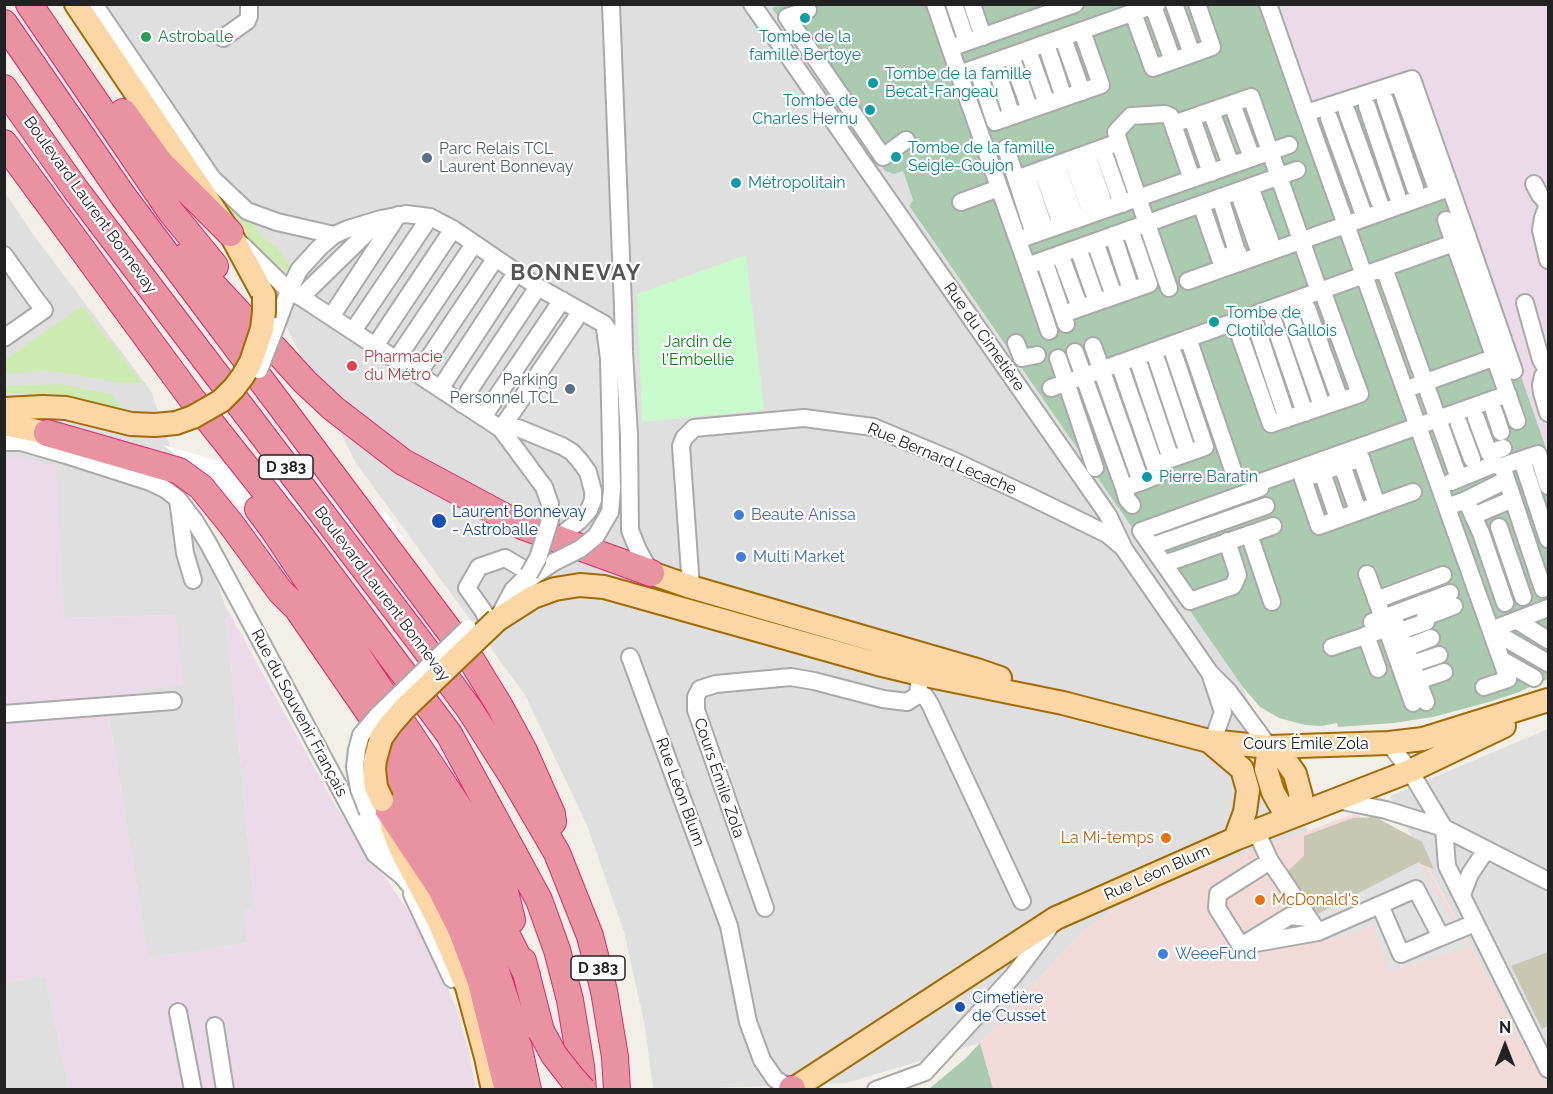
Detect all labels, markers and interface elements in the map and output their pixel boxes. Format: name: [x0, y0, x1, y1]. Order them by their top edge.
marker: Tombe de la famille Bertoye: [798, 11, 812, 25]
place label: Astroballe: [158, 27, 233, 47]
place label: Tombe de la famille Bertoye: [749, 27, 861, 65]
marker: Astroballe: [139, 30, 153, 44]
place label: Tombe de la famille Becat-Fangeau: [885, 64, 1031, 102]
marker: Tombe de la famille Becat-Fangeau: [866, 76, 880, 90]
place label: Tombe de Charles Hernu: [752, 91, 858, 129]
marker: Tombe de Charles Hernu: [863, 103, 877, 117]
street label: Boulevard Laurent Bonnevay: [19, 113, 161, 297]
place label: Tombe de la famille Seigle-Goujon: [908, 138, 1054, 176]
place label: Parc Relais TCL Laurent Bonnevay: [439, 139, 573, 177]
marker: Tombe de la famille Seigle-Goujon: [889, 150, 903, 164]
marker: Parc Relais TCL Laurent Bonnevay: [420, 151, 434, 165]
place label: Métropolitain: [748, 173, 846, 193]
marker: Métropolitain: [729, 176, 743, 190]
district label: BONNEVAY: [510, 260, 642, 286]
street label: Rue du Cimetière: [939, 279, 1029, 395]
place label: Tombe de Clotilde Gallois: [1226, 303, 1337, 341]
marker: Tombe de Clotilde Gallois: [1207, 315, 1221, 329]
park label: Jardin de l'Embellie: [662, 332, 734, 370]
place label: Pharmacie du Métro: [364, 347, 443, 385]
marker: Pharmacie du Métro: [345, 359, 359, 373]
place label: Parking Personnel TCL: [450, 370, 558, 408]
marker: Parking Personnel TCL: [563, 382, 577, 396]
street label: Rue Bernard Lecache: [865, 419, 1019, 499]
road number: D 383: [259, 455, 313, 479]
place label: Pierre Baratin: [1159, 467, 1258, 487]
marker: Pierre Baratin: [1140, 470, 1154, 484]
place label: Laurent Bonnevay - Astroballe: [452, 502, 586, 540]
street label: Boulevard Laurent Bonnevay: [310, 503, 454, 685]
place label: Beaute Anissa: [751, 505, 856, 525]
marker: Beaute Anissa: [732, 508, 746, 522]
marker: Laurent Bonnevay - Astroballe: [430, 512, 448, 530]
place label: Multi Market: [753, 547, 845, 567]
marker: Multi Market: [734, 550, 748, 564]
street label: Rue du Souvenir Français: [247, 626, 351, 800]
street label: Cours Émile Zola: [689, 716, 749, 840]
street label: Cours Émile Zola: [1243, 734, 1369, 754]
street label: Rue Léon Blum: [651, 735, 709, 849]
place label: La Mi-temps: [1061, 828, 1154, 848]
marker: La Mi-temps: [1159, 831, 1173, 845]
street label: Rue Léon Blum: [1101, 841, 1213, 905]
place label: McDonald's: [1272, 890, 1359, 910]
marker: McDonald's: [1253, 893, 1267, 907]
place label: WeeeFund: [1175, 944, 1256, 964]
marker: WeeeFund: [1156, 947, 1170, 961]
road number: D 383: [571, 956, 625, 980]
place label: Cimetière de Cusset: [972, 988, 1046, 1026]
marker: Cimetière de Cusset: [953, 1000, 967, 1014]
north arrow: [1475, 1016, 1535, 1076]
text: N: [1499, 1018, 1511, 1037]

